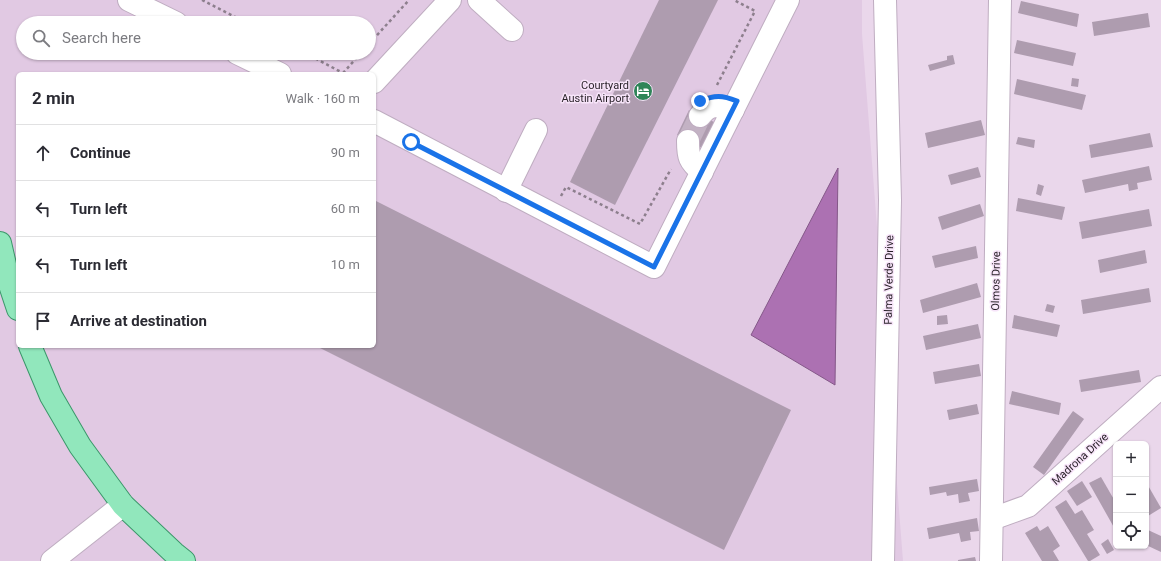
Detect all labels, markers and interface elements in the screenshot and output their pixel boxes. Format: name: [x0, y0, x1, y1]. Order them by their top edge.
search box: [16, 16, 376, 60]
icon: search: [30, 27, 52, 49]
text: Search here: [62, 29, 141, 47]
place label: Courtyard Austin Airport: [561, 79, 629, 105]
hotel icon: Courtyard Austin Airport: [632, 80, 654, 102]
text: 2 min: [32, 88, 75, 108]
text: Walk · 160 m: [285, 91, 360, 106]
route end: [691, 92, 709, 110]
route start: [402, 133, 420, 151]
icon: ahead: [32, 142, 54, 164]
text: Continue: [70, 144, 131, 162]
text: 90 m: [331, 145, 360, 160]
icon: left: [32, 198, 54, 220]
text: Turn left: [70, 200, 127, 218]
text: 60 m: [331, 201, 360, 216]
street label: Palma Verde Drive: [882, 235, 896, 325]
street label: Olmos Drive: [989, 251, 1003, 311]
icon: left: [32, 254, 54, 276]
text: Turn left: [70, 256, 127, 274]
text: 10 m: [331, 257, 360, 272]
icon: arrive: [32, 310, 54, 332]
text: Arrive at destination: [70, 312, 207, 330]
street label: Madrona Drive: [1049, 430, 1111, 488]
map controls: [1113, 441, 1149, 549]
button: +: [1113, 441, 1149, 477]
button: −: [1113, 477, 1149, 513]
button: locate: [1113, 513, 1149, 549]

